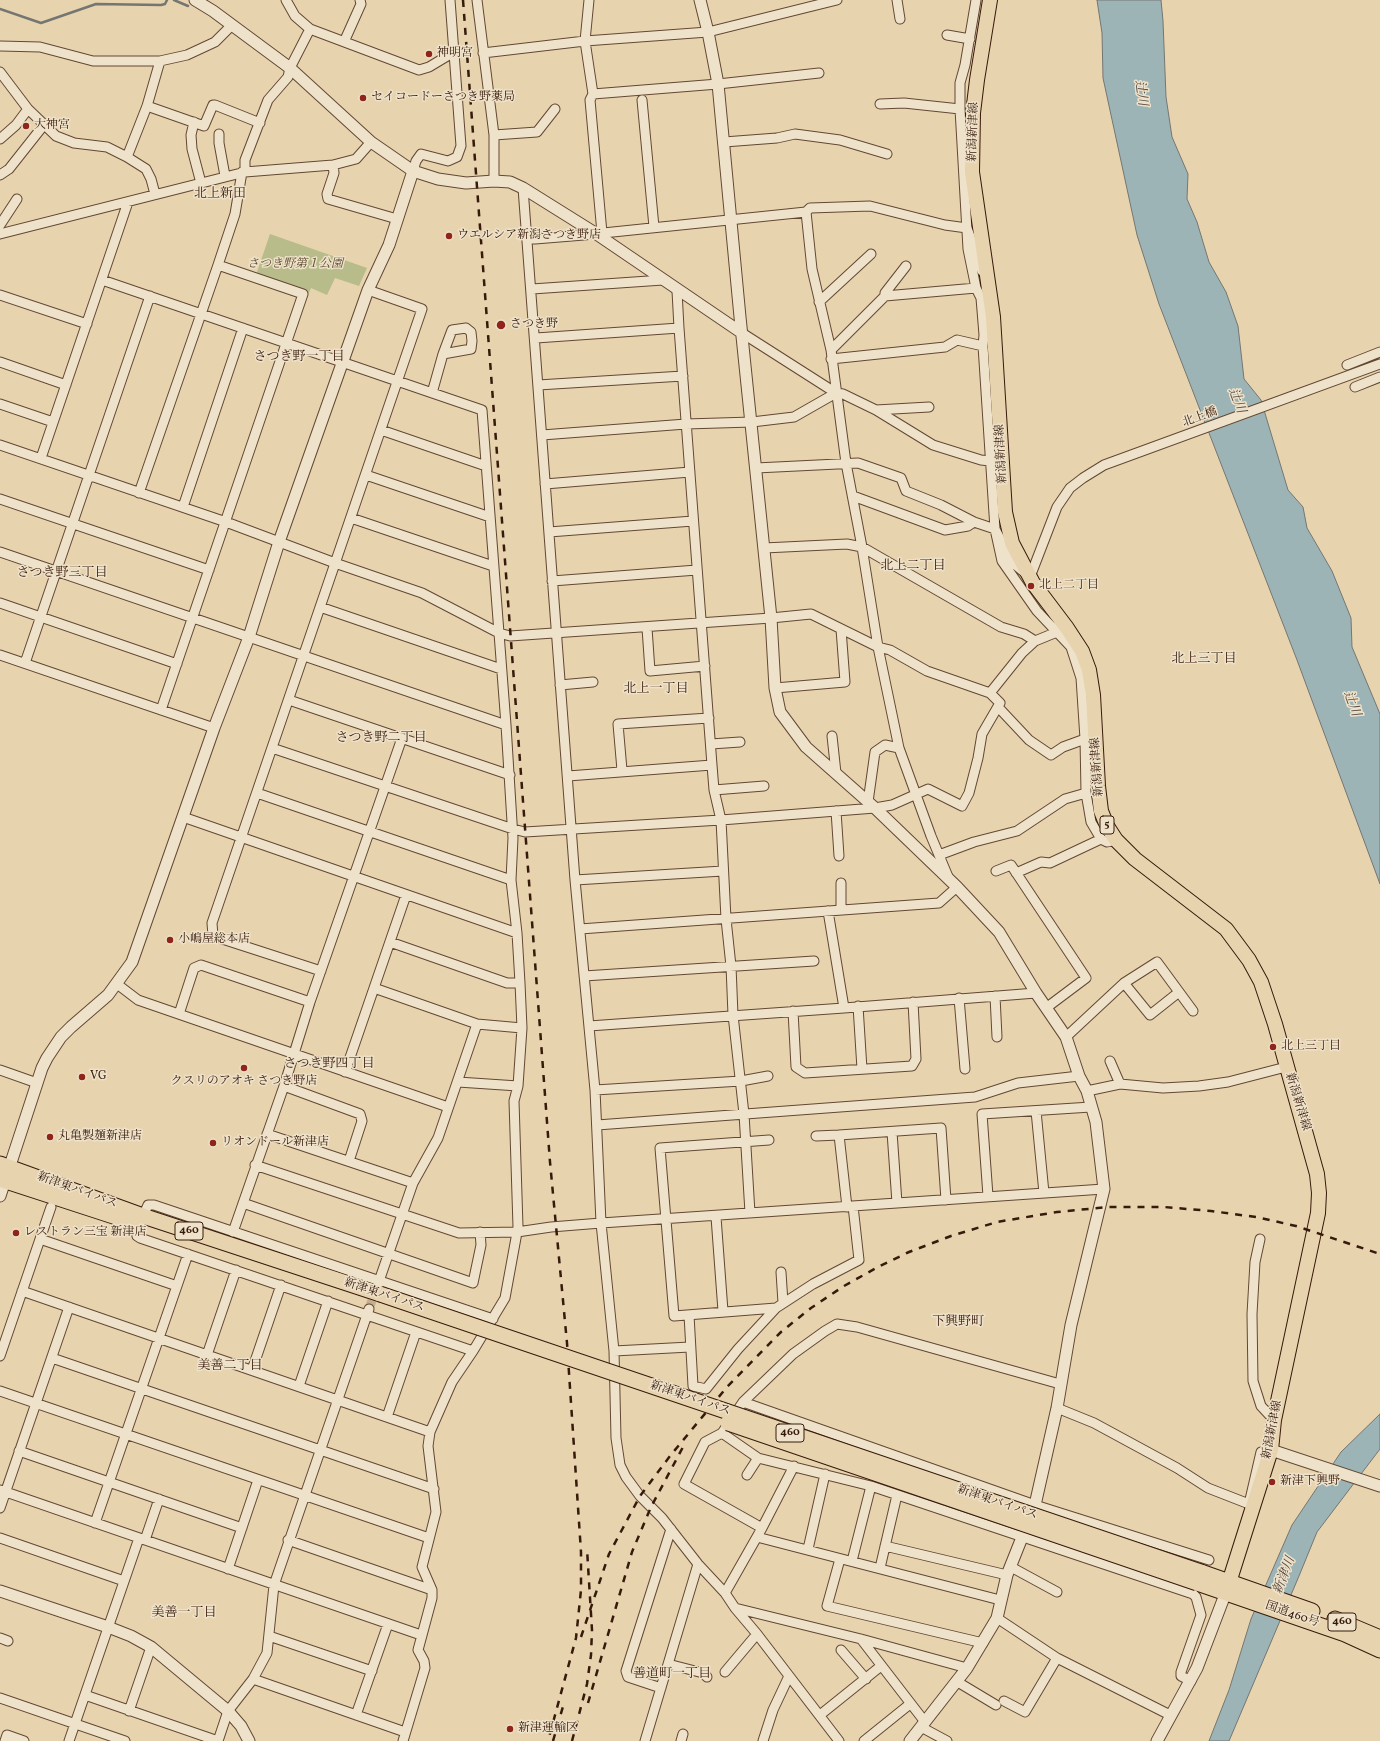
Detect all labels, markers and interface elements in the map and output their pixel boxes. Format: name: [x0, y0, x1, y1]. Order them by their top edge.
place label: 神明宮: [437, 47, 473, 61]
marker: 神明宮: [424, 49, 434, 59]
water label: 辻川: [1131, 79, 1149, 107]
place label: セイコードーさつき野薬局: [371, 91, 515, 105]
marker: セイコードーさつき野薬局: [358, 93, 368, 103]
street label: 新潟新津線: [966, 102, 982, 162]
place label: 大神宮: [34, 119, 70, 133]
marker: 大神宮: [21, 121, 31, 131]
district label: 北上新田: [194, 187, 246, 203]
place label: ウエルシア新潟さつき野店: [457, 229, 601, 243]
marker: ウエルシア新潟さつき野店: [444, 231, 454, 241]
park label: さつき野第１公園: [247, 258, 343, 272]
place label: さつき野: [510, 318, 558, 332]
marker: さつき野: [495, 319, 507, 331]
district label: さつき野一丁目: [254, 350, 344, 366]
water label: 辻川: [1224, 386, 1248, 416]
street label: 北上橋: [1181, 405, 1219, 431]
street label: 新潟新津線: [993, 424, 1011, 484]
district label: 北上二丁目: [881, 559, 945, 575]
district label: さつき野三丁目: [17, 566, 107, 582]
place label: 北上二丁目: [1039, 579, 1099, 593]
marker: 北上二丁目: [1026, 581, 1036, 591]
district label: 北上三丁目: [1172, 652, 1236, 668]
district label: 北上一丁目: [624, 682, 688, 698]
water label: 辻川: [1339, 689, 1363, 719]
district label: さつき野二丁目: [336, 731, 426, 747]
street label: 新潟新津線: [1089, 737, 1107, 797]
road number: 5: [1100, 816, 1114, 834]
place label: 小嶋屋総本店: [178, 933, 250, 947]
marker: 小嶋屋総本店: [165, 935, 175, 945]
place label: 北上三丁目: [1281, 1040, 1341, 1054]
marker: 北上三丁目: [1268, 1042, 1278, 1052]
district label: さつき野四丁目: [284, 1057, 374, 1073]
marker: クスリのアオキ さつき野店: [239, 1063, 249, 1073]
place label: VG: [90, 1070, 107, 1084]
street label: 新潟新津線: [1281, 1071, 1313, 1133]
marker: VG: [77, 1072, 87, 1082]
place label: クスリのアオキ さつき野店: [171, 1075, 317, 1089]
place label: 丸亀製麺新津店: [58, 1130, 142, 1144]
marker: 丸亀製麺新津店: [45, 1132, 55, 1142]
place label: リオンドール新津店: [221, 1136, 329, 1150]
marker: リオンドール新津店: [208, 1138, 218, 1148]
street label: 新津東バイパス: [35, 1170, 119, 1212]
road number: 460: [175, 1222, 203, 1240]
place label: レストラン三宝 新津店: [24, 1226, 146, 1240]
marker: レストラン三宝 新津店: [11, 1228, 21, 1238]
street label: 新津東バイパス: [342, 1276, 426, 1316]
district label: 下興野町: [932, 1315, 984, 1331]
district label: 美善二丁目: [198, 1359, 262, 1375]
street label: 新津東バイパス: [648, 1379, 732, 1419]
street label: 新潟新津線: [1260, 1399, 1286, 1461]
road number: 460: [776, 1424, 804, 1442]
place label: 新津下興野: [1280, 1475, 1340, 1489]
marker: 新津下興野: [1267, 1477, 1277, 1487]
street label: 新津東バイパス: [955, 1483, 1039, 1523]
water label: 新津川: [1271, 1555, 1299, 1597]
street label: 国道460号: [1263, 1599, 1321, 1631]
district label: 美善一丁目: [152, 1606, 216, 1622]
road number: 460: [1328, 1613, 1356, 1631]
district label: 善道町一丁目: [633, 1667, 711, 1683]
place label: 新津運輸区: [518, 1722, 578, 1736]
marker: 新津運輸区: [505, 1724, 515, 1734]

